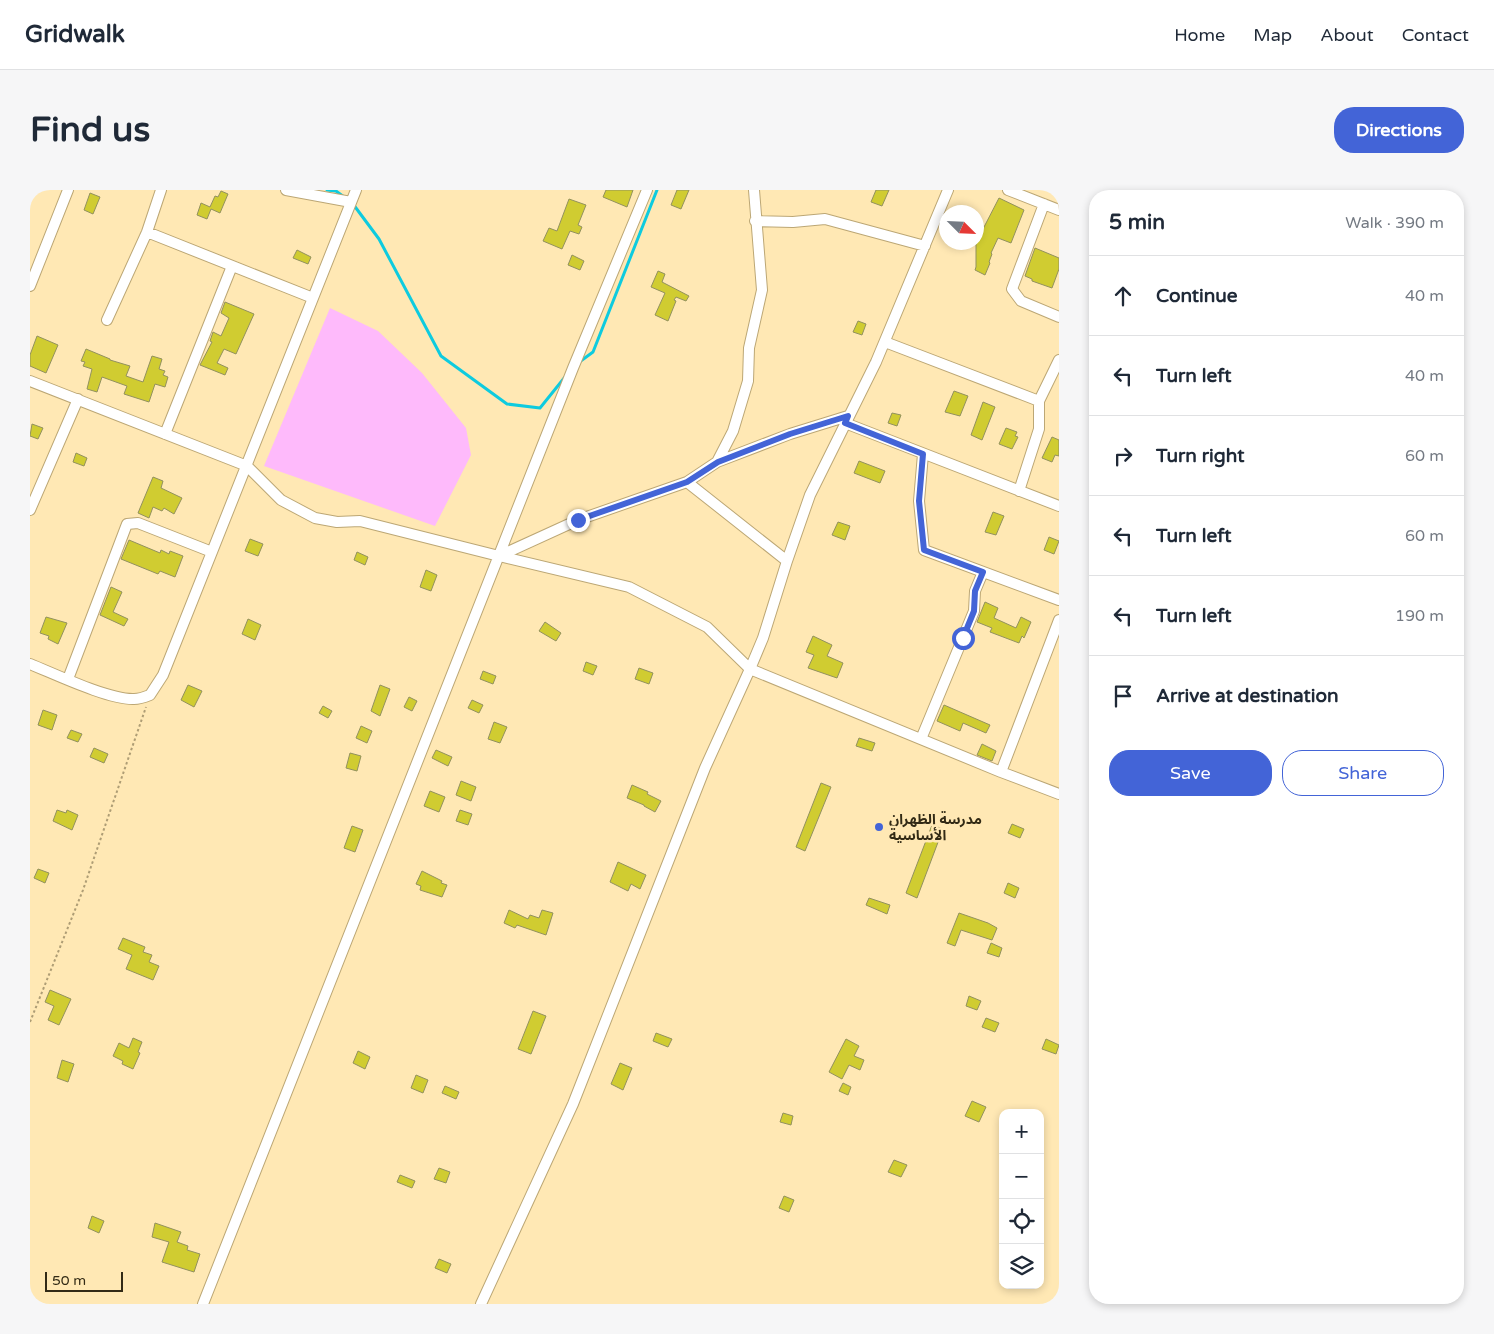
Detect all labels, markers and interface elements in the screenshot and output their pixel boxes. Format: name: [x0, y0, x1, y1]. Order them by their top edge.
text: Gridwalk: [25, 20, 125, 49]
text: Home: [1174, 24, 1225, 46]
text: Map: [1253, 24, 1292, 46]
text: About: [1320, 24, 1374, 46]
text: Contact: [1402, 24, 1469, 46]
button: Directions: [1334, 107, 1464, 153]
text: Find us: [30, 109, 150, 151]
north arrow: [939, 205, 984, 250]
text: 5 min: [1109, 210, 1165, 235]
text: Walk · 390 m: [1345, 213, 1444, 233]
icon: ahead: [1109, 282, 1137, 310]
text: Continue: [1156, 285, 1238, 307]
text: 40 m: [1405, 286, 1444, 306]
icon: left: [1109, 362, 1137, 390]
text: Turn left: [1156, 365, 1232, 387]
text: 40 m: [1405, 366, 1444, 386]
icon: right: [1109, 442, 1137, 470]
text: Turn right: [1156, 445, 1244, 467]
text: 60 m: [1405, 446, 1444, 466]
route end: [567, 509, 590, 532]
icon: left: [1109, 522, 1137, 550]
text: Turn left: [1156, 525, 1232, 547]
text: 60 m: [1405, 526, 1444, 546]
icon: left: [1109, 602, 1137, 630]
text: Turn left: [1156, 605, 1232, 627]
text: 190 m: [1395, 606, 1444, 626]
route start: [952, 627, 975, 650]
icon: arrive: [1109, 682, 1137, 710]
text: Arrive at destination: [1156, 685, 1339, 707]
button: Save: [1109, 750, 1272, 796]
button: Share: [1282, 750, 1444, 796]
place label: مدرسة الظهران الأساسية: [889, 811, 982, 844]
marker: مدرسة الظهران الأساسية: [873, 821, 885, 833]
map controls: [999, 1109, 1044, 1289]
button: +: [999, 1109, 1044, 1154]
button: −: [999, 1154, 1044, 1199]
button: locate: [999, 1199, 1044, 1244]
button: layers: [999, 1244, 1044, 1289]
scale bar: [45, 1269, 122, 1292]
text: 50 m: [52, 1272, 86, 1289]

